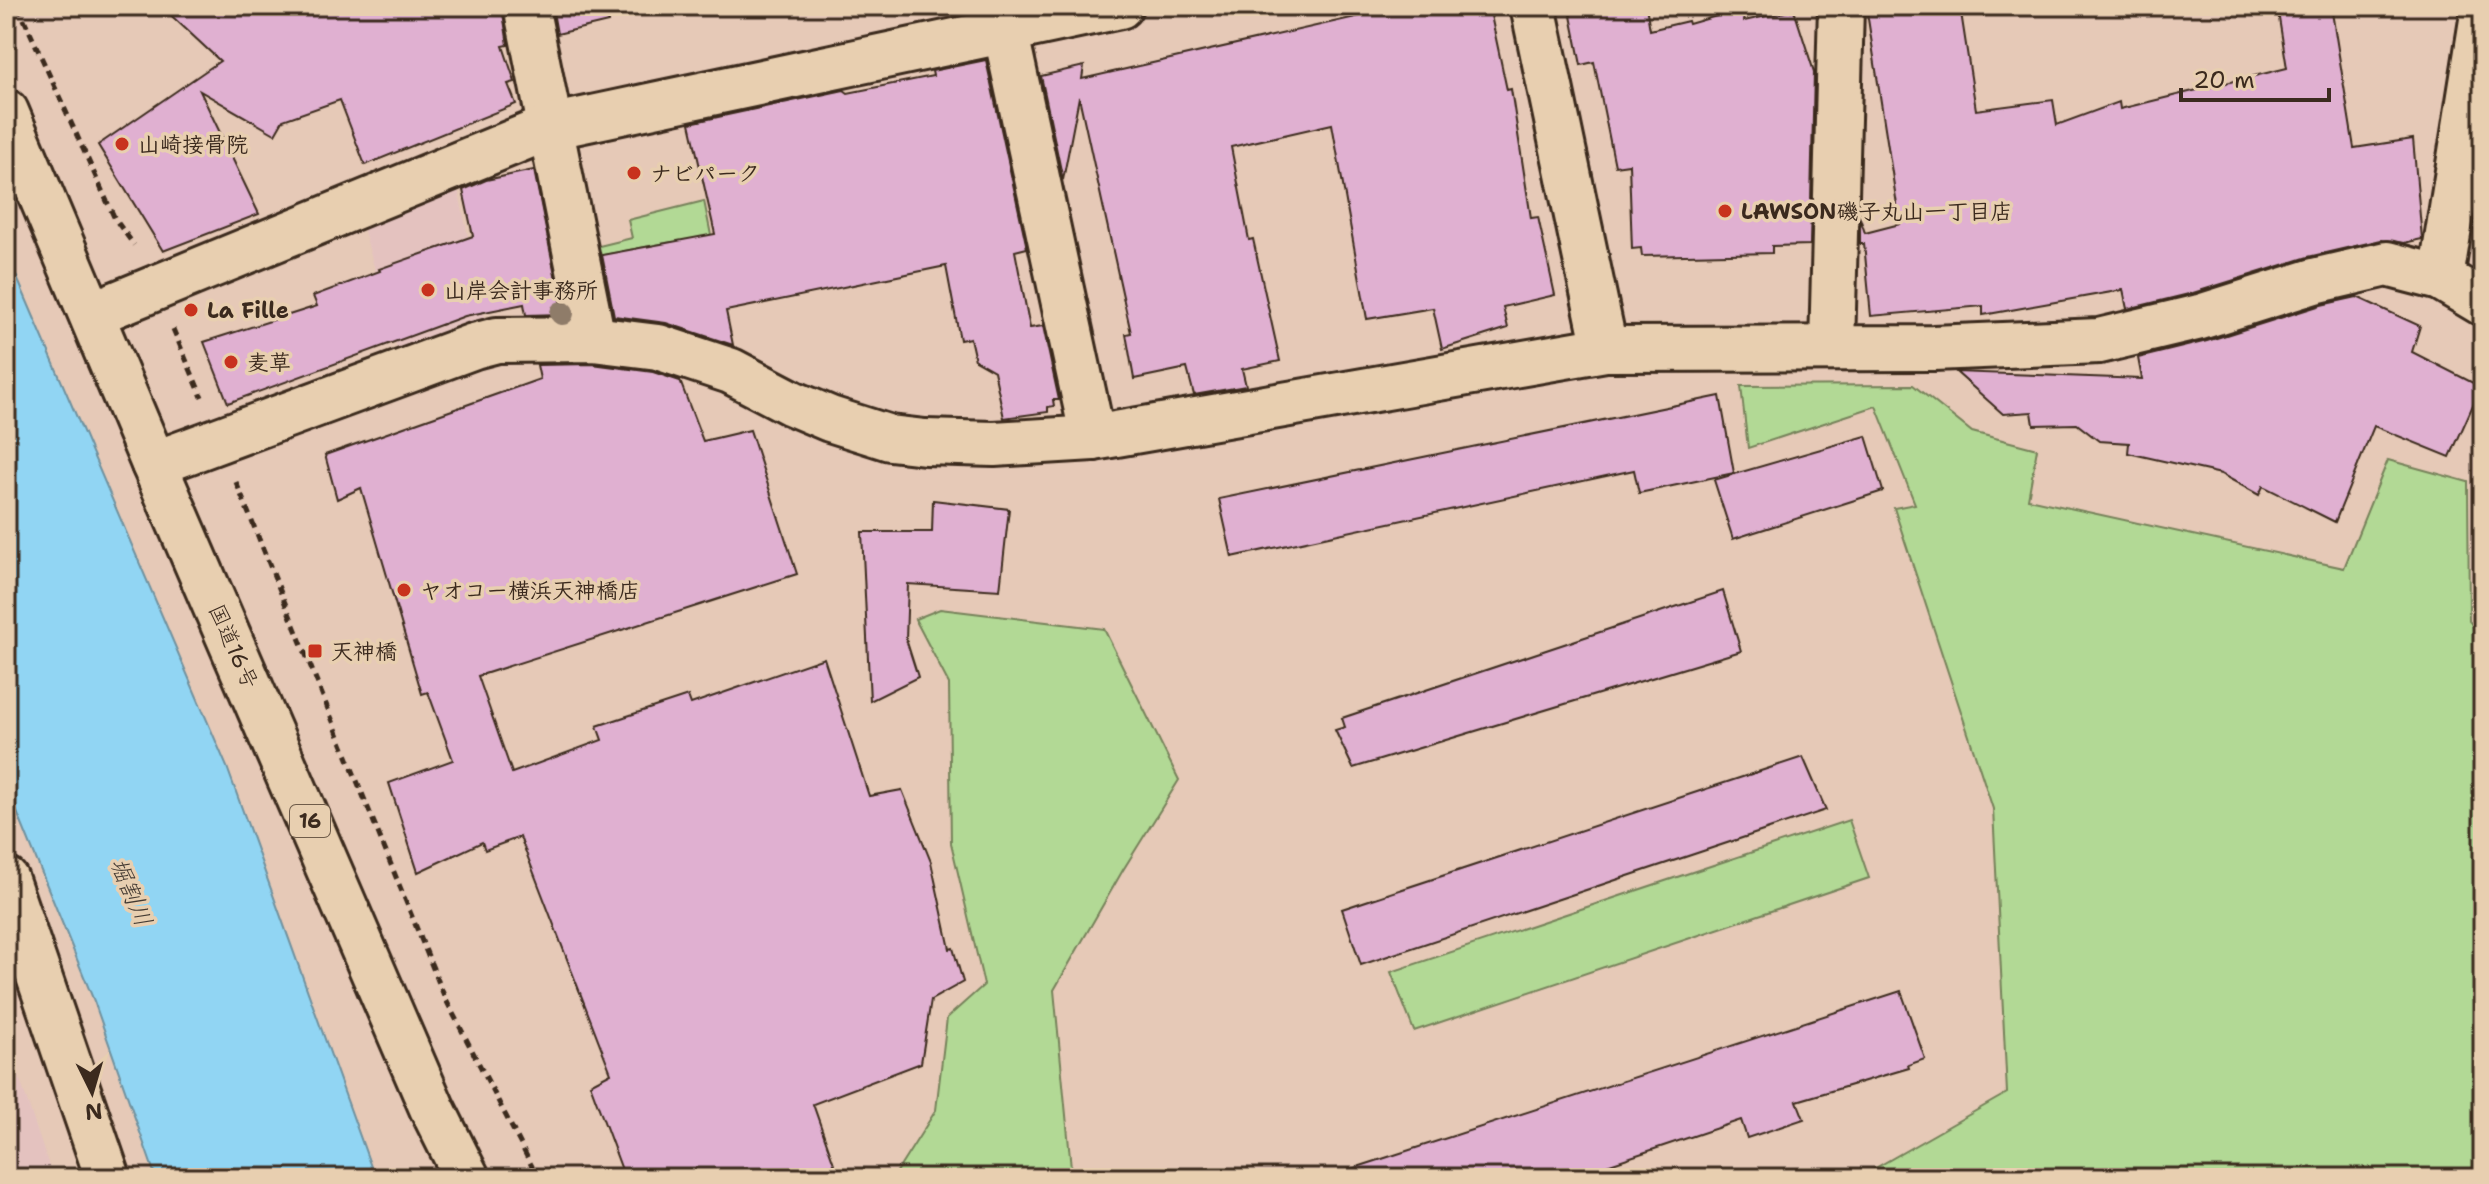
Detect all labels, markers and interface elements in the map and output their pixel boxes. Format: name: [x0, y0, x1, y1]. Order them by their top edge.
scale bar: [2181, 52, 2329, 102]
text: 20 m: [2193, 64, 2255, 96]
place label: 山崎接骨院: [138, 130, 248, 159]
marker: 山崎接骨院: [113, 135, 131, 153]
place label: ナビパーク: [650, 159, 760, 188]
marker: ナビパーク: [625, 164, 643, 182]
place label: LAWSON磯子丸山一丁目店: [1741, 197, 2012, 226]
marker: LAWSON磯子丸山一丁目店: [1716, 202, 1734, 220]
place label: 山岸会計事務所: [444, 276, 598, 305]
marker: 山岸会計事務所: [419, 281, 437, 299]
place label: La Fille: [207, 296, 289, 325]
marker: La Fille: [182, 301, 200, 319]
place label: 麦草: [247, 348, 291, 377]
marker: 麦草: [222, 353, 240, 371]
place label: ヤオコー横浜天神橋店: [420, 576, 640, 605]
marker: ヤオコー横浜天神橋店: [395, 581, 413, 599]
street label: 国道16号: [202, 599, 265, 693]
place label: 天神橋: [331, 637, 397, 666]
marker: 天神橋: [306, 642, 324, 660]
road number: 16: [290, 805, 330, 837]
water label: 堀割川: [102, 853, 160, 931]
north arrow: [52, 1052, 132, 1132]
text: N: [84, 1096, 104, 1127]

